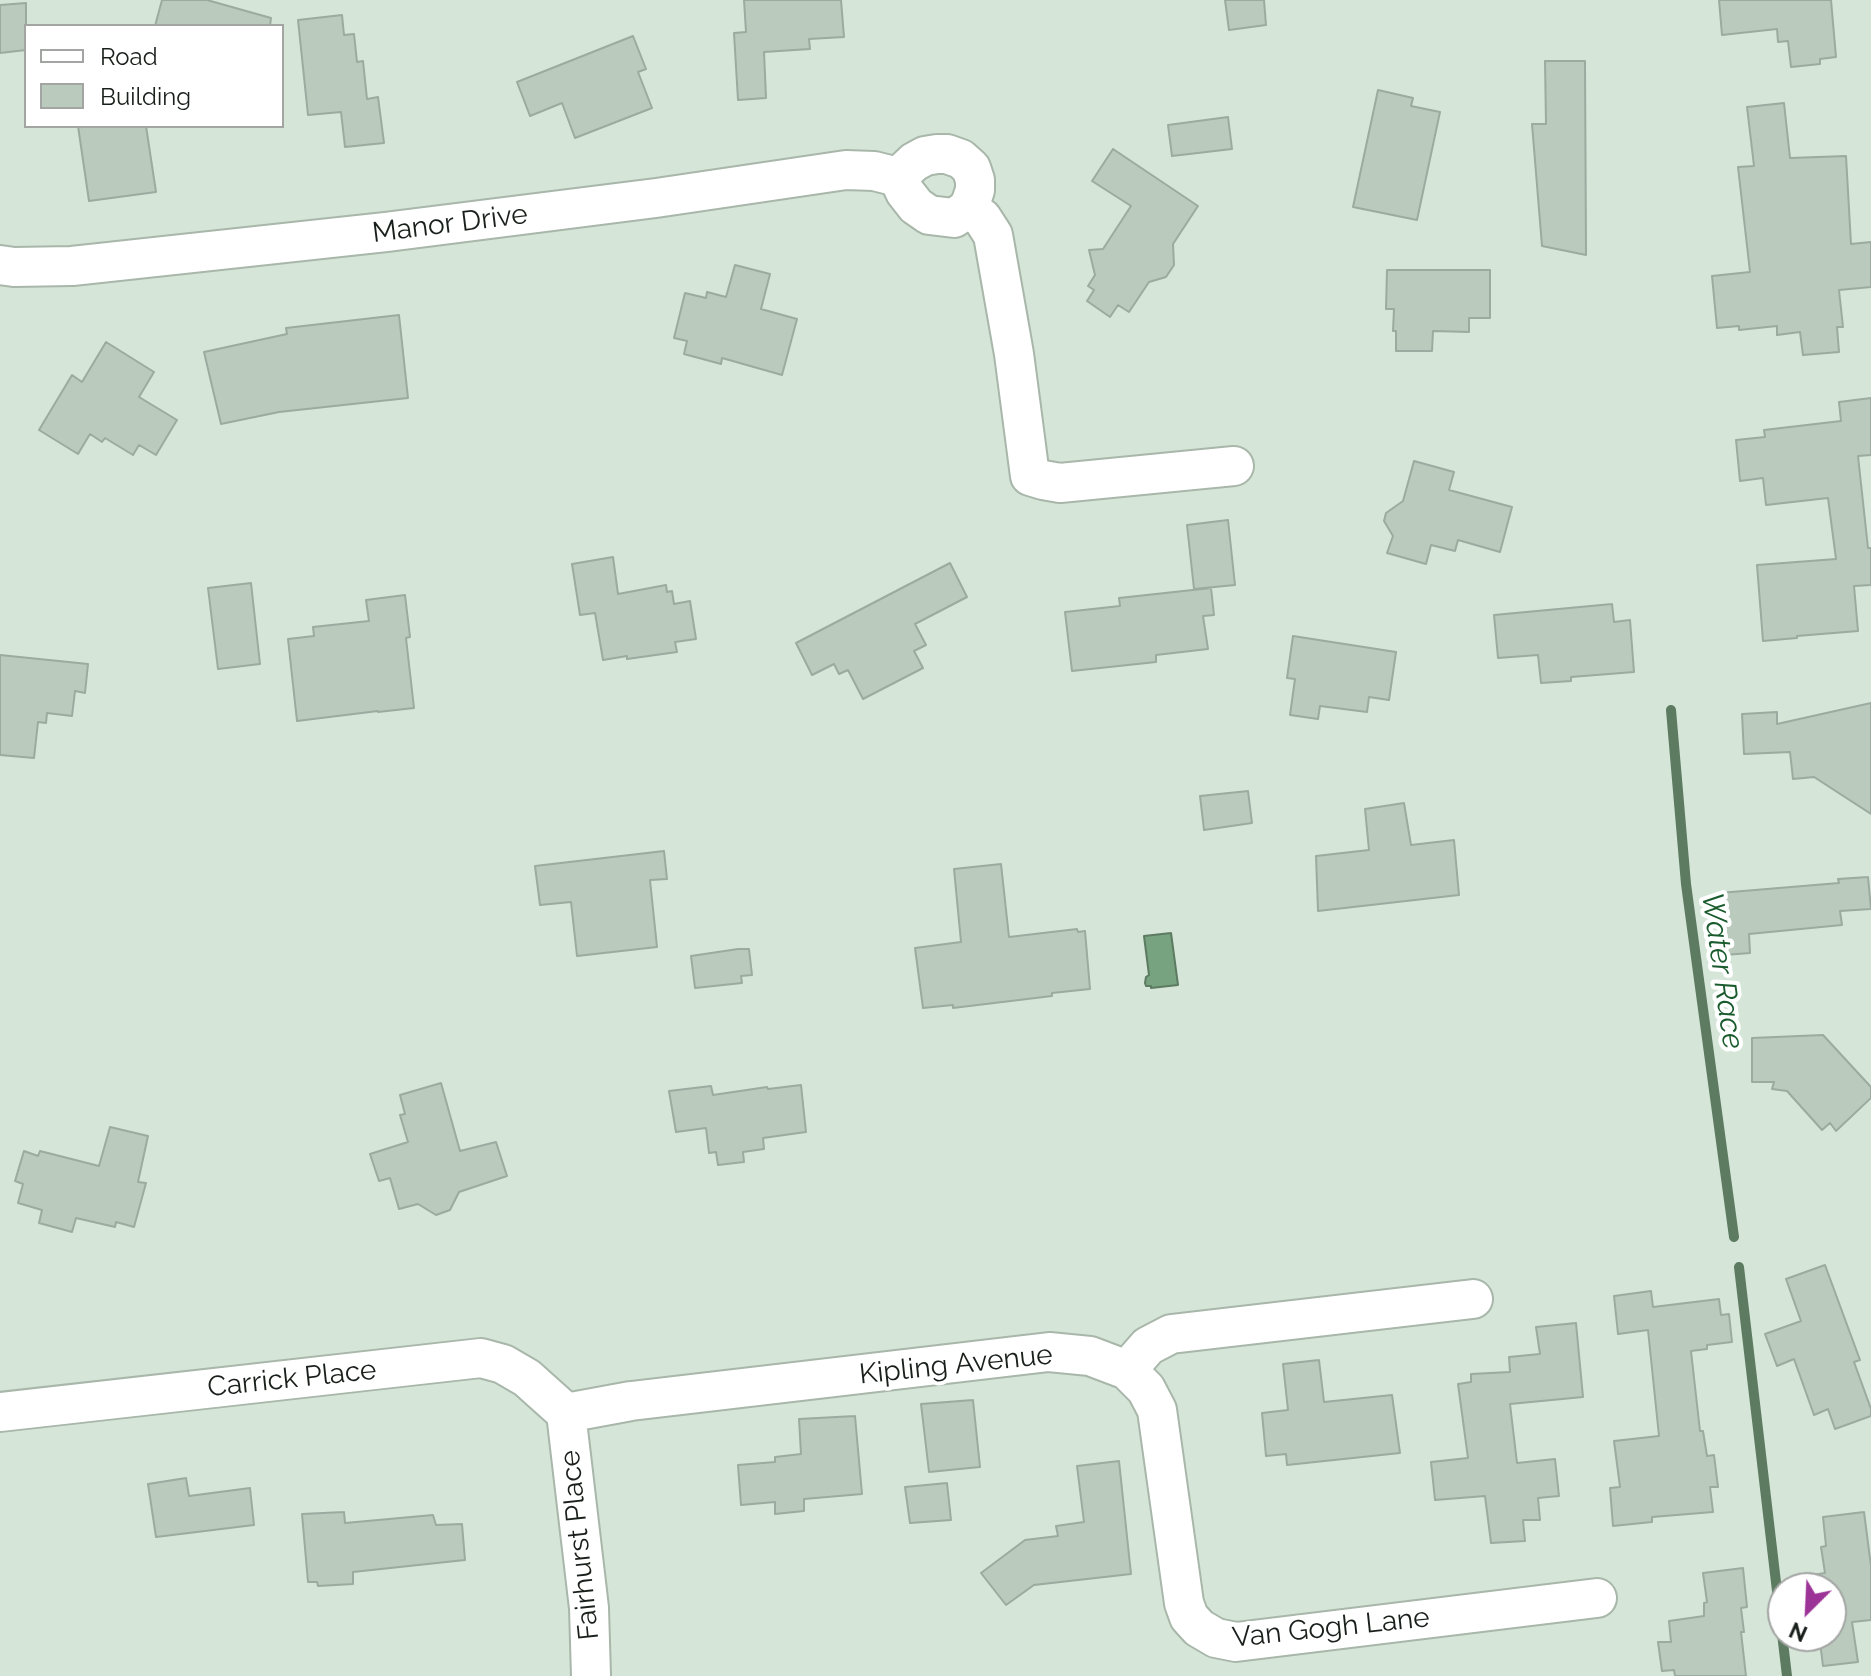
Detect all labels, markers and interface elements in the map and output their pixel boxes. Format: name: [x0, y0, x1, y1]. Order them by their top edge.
legend: [24, 24, 284, 128]
text: Road: [100, 42, 158, 71]
text: Building: [100, 82, 191, 111]
street label: Manor Drive: [370, 198, 530, 250]
water label: Water Race: [1693, 891, 1751, 1051]
street label: Kipling Avenue: [858, 1338, 1054, 1392]
street label: Carrick Place: [206, 1353, 378, 1405]
street label: Fairhurst Place: [553, 1448, 607, 1642]
north arrow: [1767, 1572, 1847, 1652]
street label: Van Gogh Lane: [1231, 1601, 1431, 1655]
text: N: [1785, 1617, 1811, 1647]

